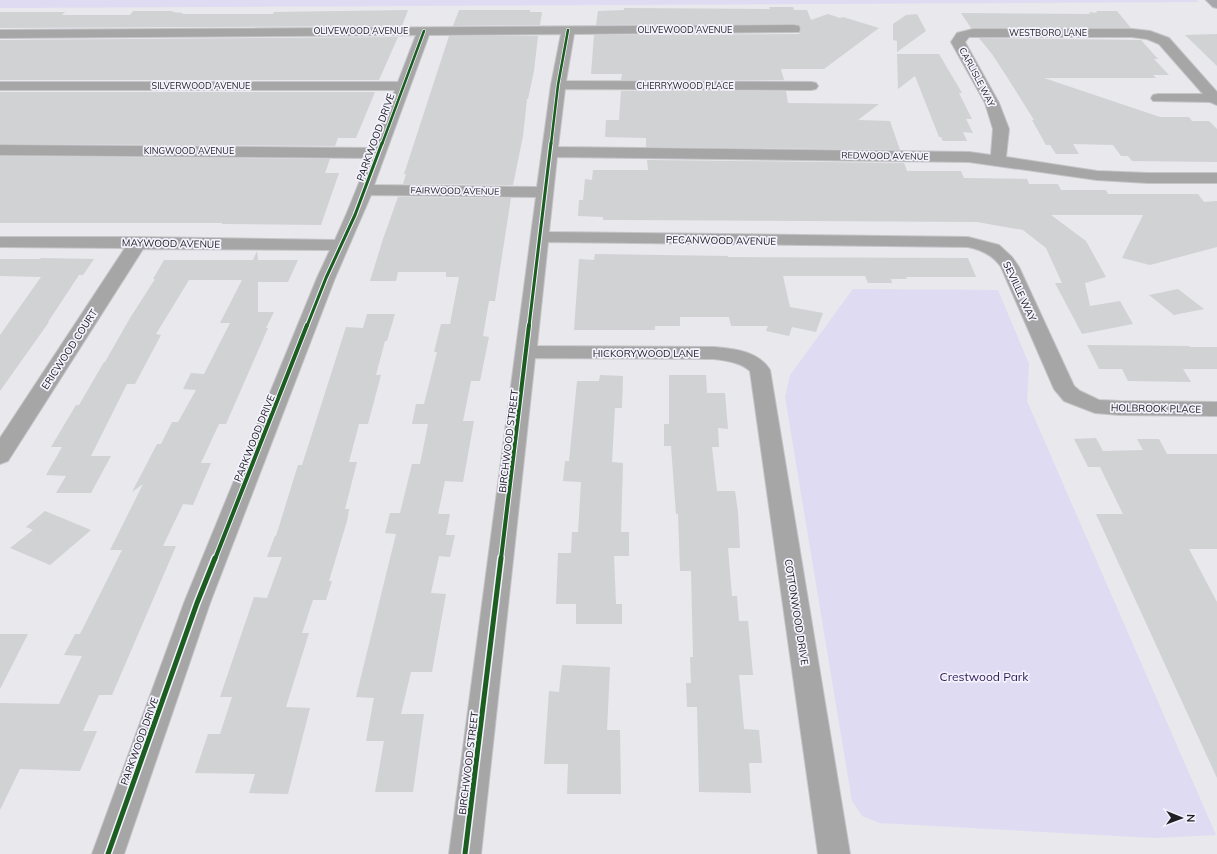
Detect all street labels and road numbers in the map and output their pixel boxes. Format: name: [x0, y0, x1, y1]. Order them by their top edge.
street label: OLIVEWOOD AVENUE: [638, 24, 732, 35]
street label: OLIVEWOOD AVENUE: [314, 25, 408, 36]
street label: WESTBORO LANE: [1009, 27, 1087, 38]
street label: CARLISLE WAY: [957, 45, 998, 109]
street label: SILVERWOOD AVENUE: [152, 80, 250, 91]
street label: CHERRYWOOD PLACE: [636, 80, 734, 91]
street label: PARKWOOD DRIVE: [354, 91, 397, 183]
street label: KINGWOOD AVENUE: [144, 145, 234, 156]
street label: REDWOOD AVENUE: [841, 149, 929, 162]
street label: FAIRWOOD AVENUE: [411, 184, 499, 197]
street label: PECANWOOD AVENUE: [666, 233, 777, 248]
street label: MAYWOOD AVENUE: [122, 236, 220, 251]
street label: SEVILLE WAY: [1000, 259, 1039, 324]
street label: ERICWOOD COURT: [39, 307, 100, 392]
street label: HICKORYWOOD LANE: [593, 347, 699, 360]
street label: BIRCHWOOD STREET: [496, 389, 521, 493]
street label: PARKWOOD DRIVE: [231, 393, 278, 484]
street label: HOLBROOK PLACE: [1111, 401, 1202, 416]
street label: COTTONWOOD DRIVE: [782, 558, 811, 666]
street label: PARKWOOD DRIVE: [118, 695, 161, 787]
street label: BIRCHWOOD STREET: [456, 711, 481, 815]

